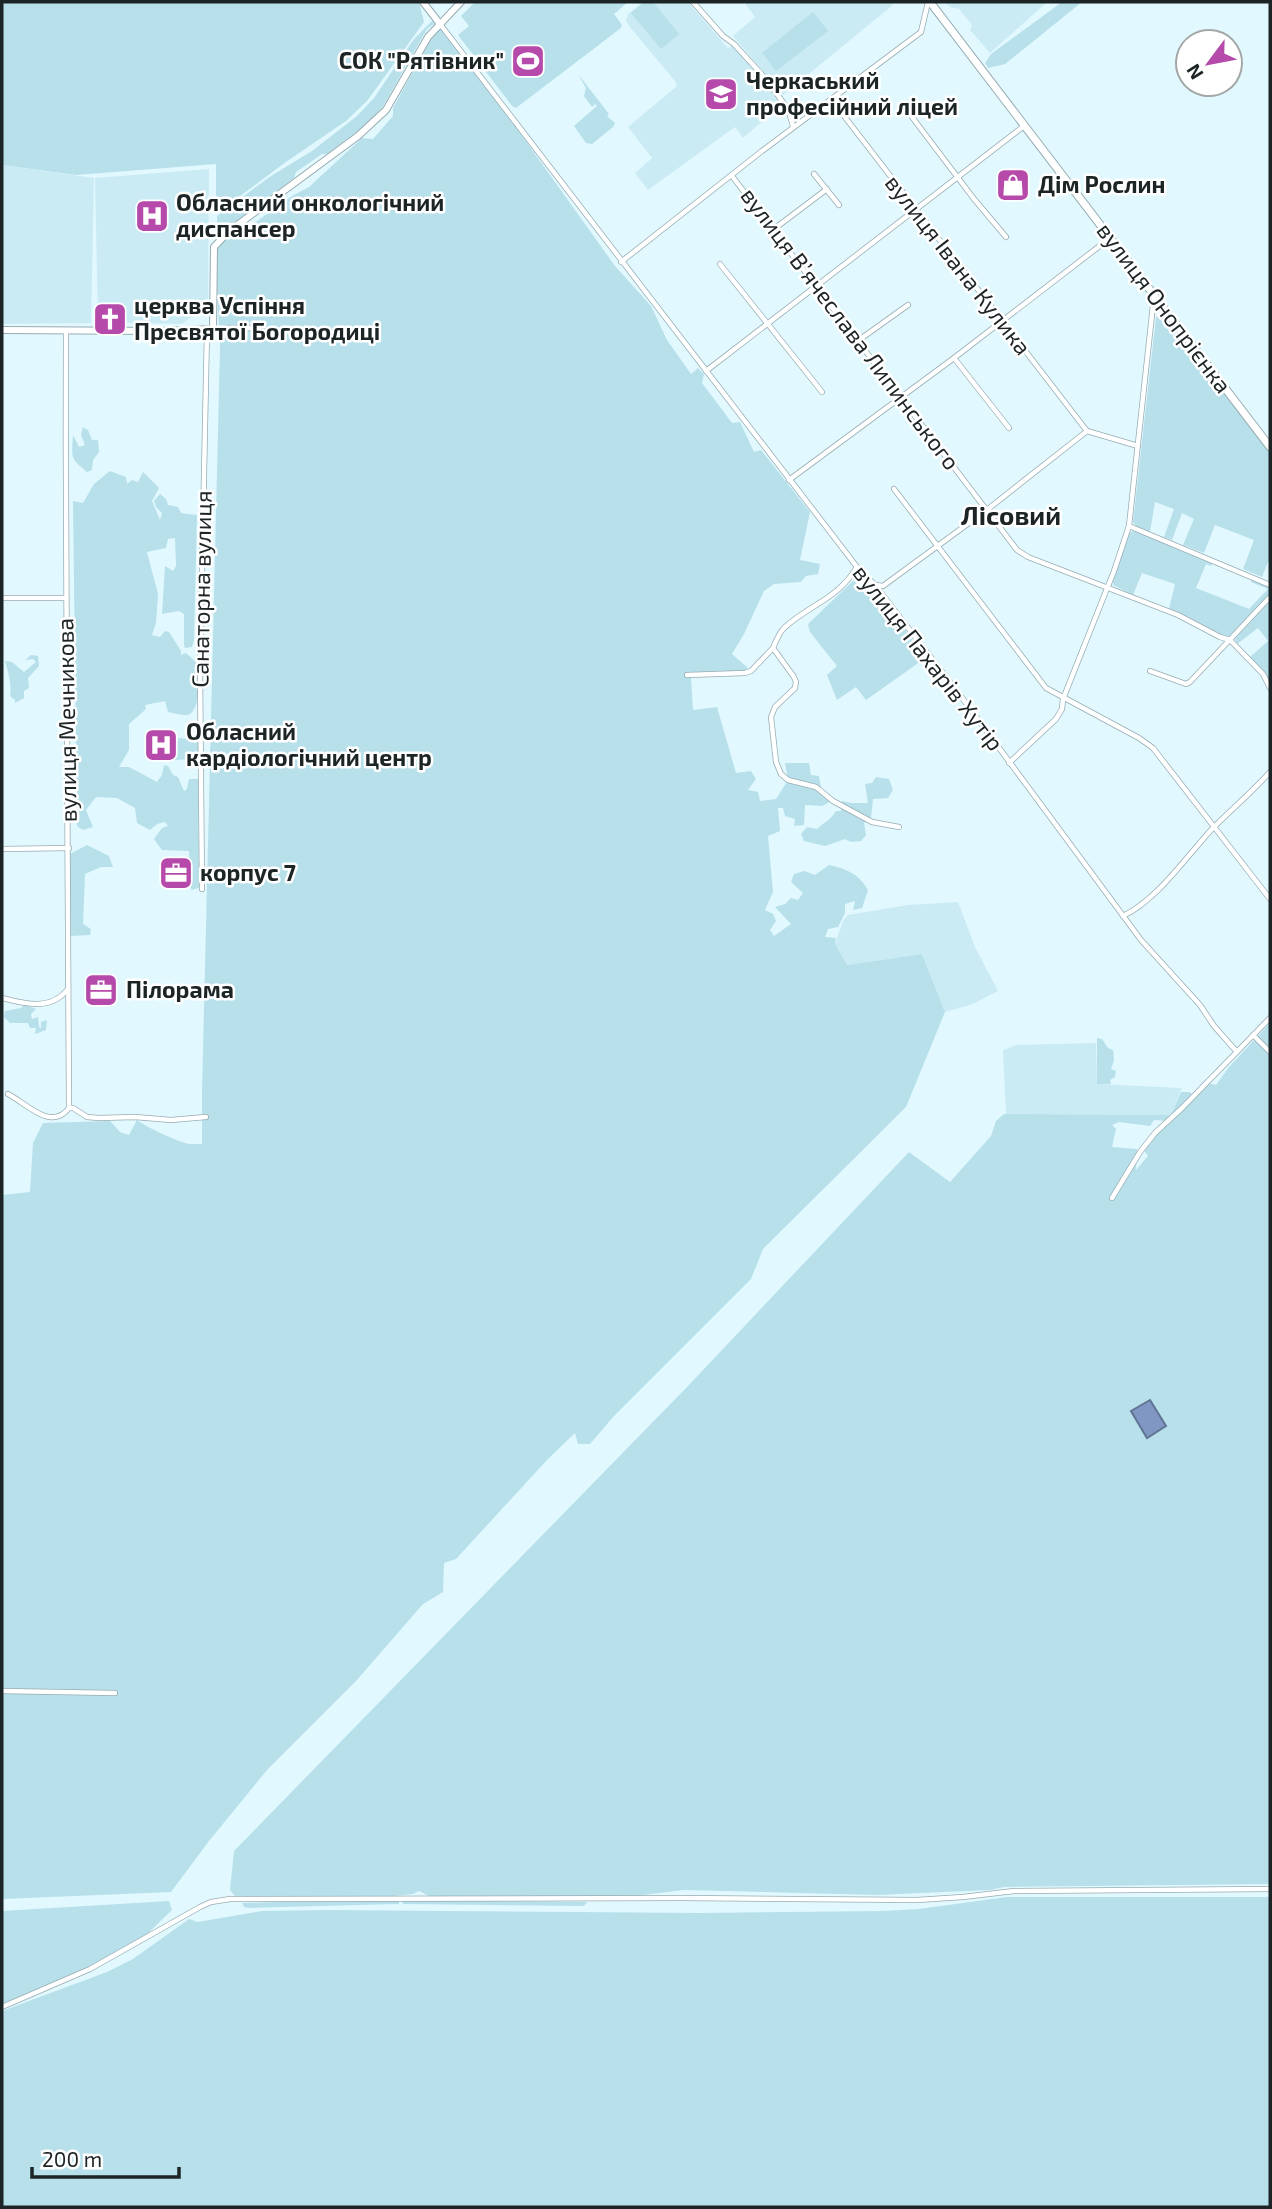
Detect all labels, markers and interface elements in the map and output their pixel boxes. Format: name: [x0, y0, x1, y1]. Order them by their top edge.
north arrow: [1174, 28, 1244, 98]
sports icon: СОК "Рятівник": [509, 42, 547, 80]
place label: СОК "Рятівник": [339, 46, 504, 74]
text: N: [1181, 60, 1208, 84]
place label: Черкаський професійний ліцей: [746, 66, 958, 120]
school or university icon: Черкаський професійний ліцей: [702, 75, 740, 113]
shop icon: Дім Рослин: [994, 166, 1032, 204]
street label: вулиця Івана Кулика: [879, 169, 1038, 361]
place label: Дім Рослин: [1038, 170, 1166, 198]
street label: вулиця Вʼячеслава Липинського: [735, 182, 966, 476]
place label: Обласний онкологічний диспансер: [176, 188, 444, 242]
hospital icon: Обласний онкологічний диспансер: [133, 197, 171, 235]
street label: вулиця Онопрієнка: [1091, 217, 1238, 399]
place label: церква Успіння Пресвятої Богородиці: [134, 291, 380, 345]
church icon: церква Успіння Пресвятої Богородиці: [91, 300, 129, 338]
street label: Санаторна вулиця: [185, 490, 218, 688]
district label: Лісовий: [961, 499, 1061, 530]
street label: вулиця Пахарів Хутір: [847, 559, 1010, 757]
street label: вулиця Мечникова: [50, 618, 83, 822]
place label: Обласний кардіологічний центр: [186, 717, 432, 771]
hospital icon: Обласний кардіологічний центр: [142, 726, 180, 764]
office icon: корпус 7: [157, 854, 195, 892]
place label: корпус 7: [200, 858, 296, 886]
office icon: Пілорама: [82, 971, 120, 1009]
place label: Пілорама: [126, 975, 234, 1003]
scale bar: [32, 2136, 178, 2180]
text: 200 m: [42, 2146, 102, 2171]

